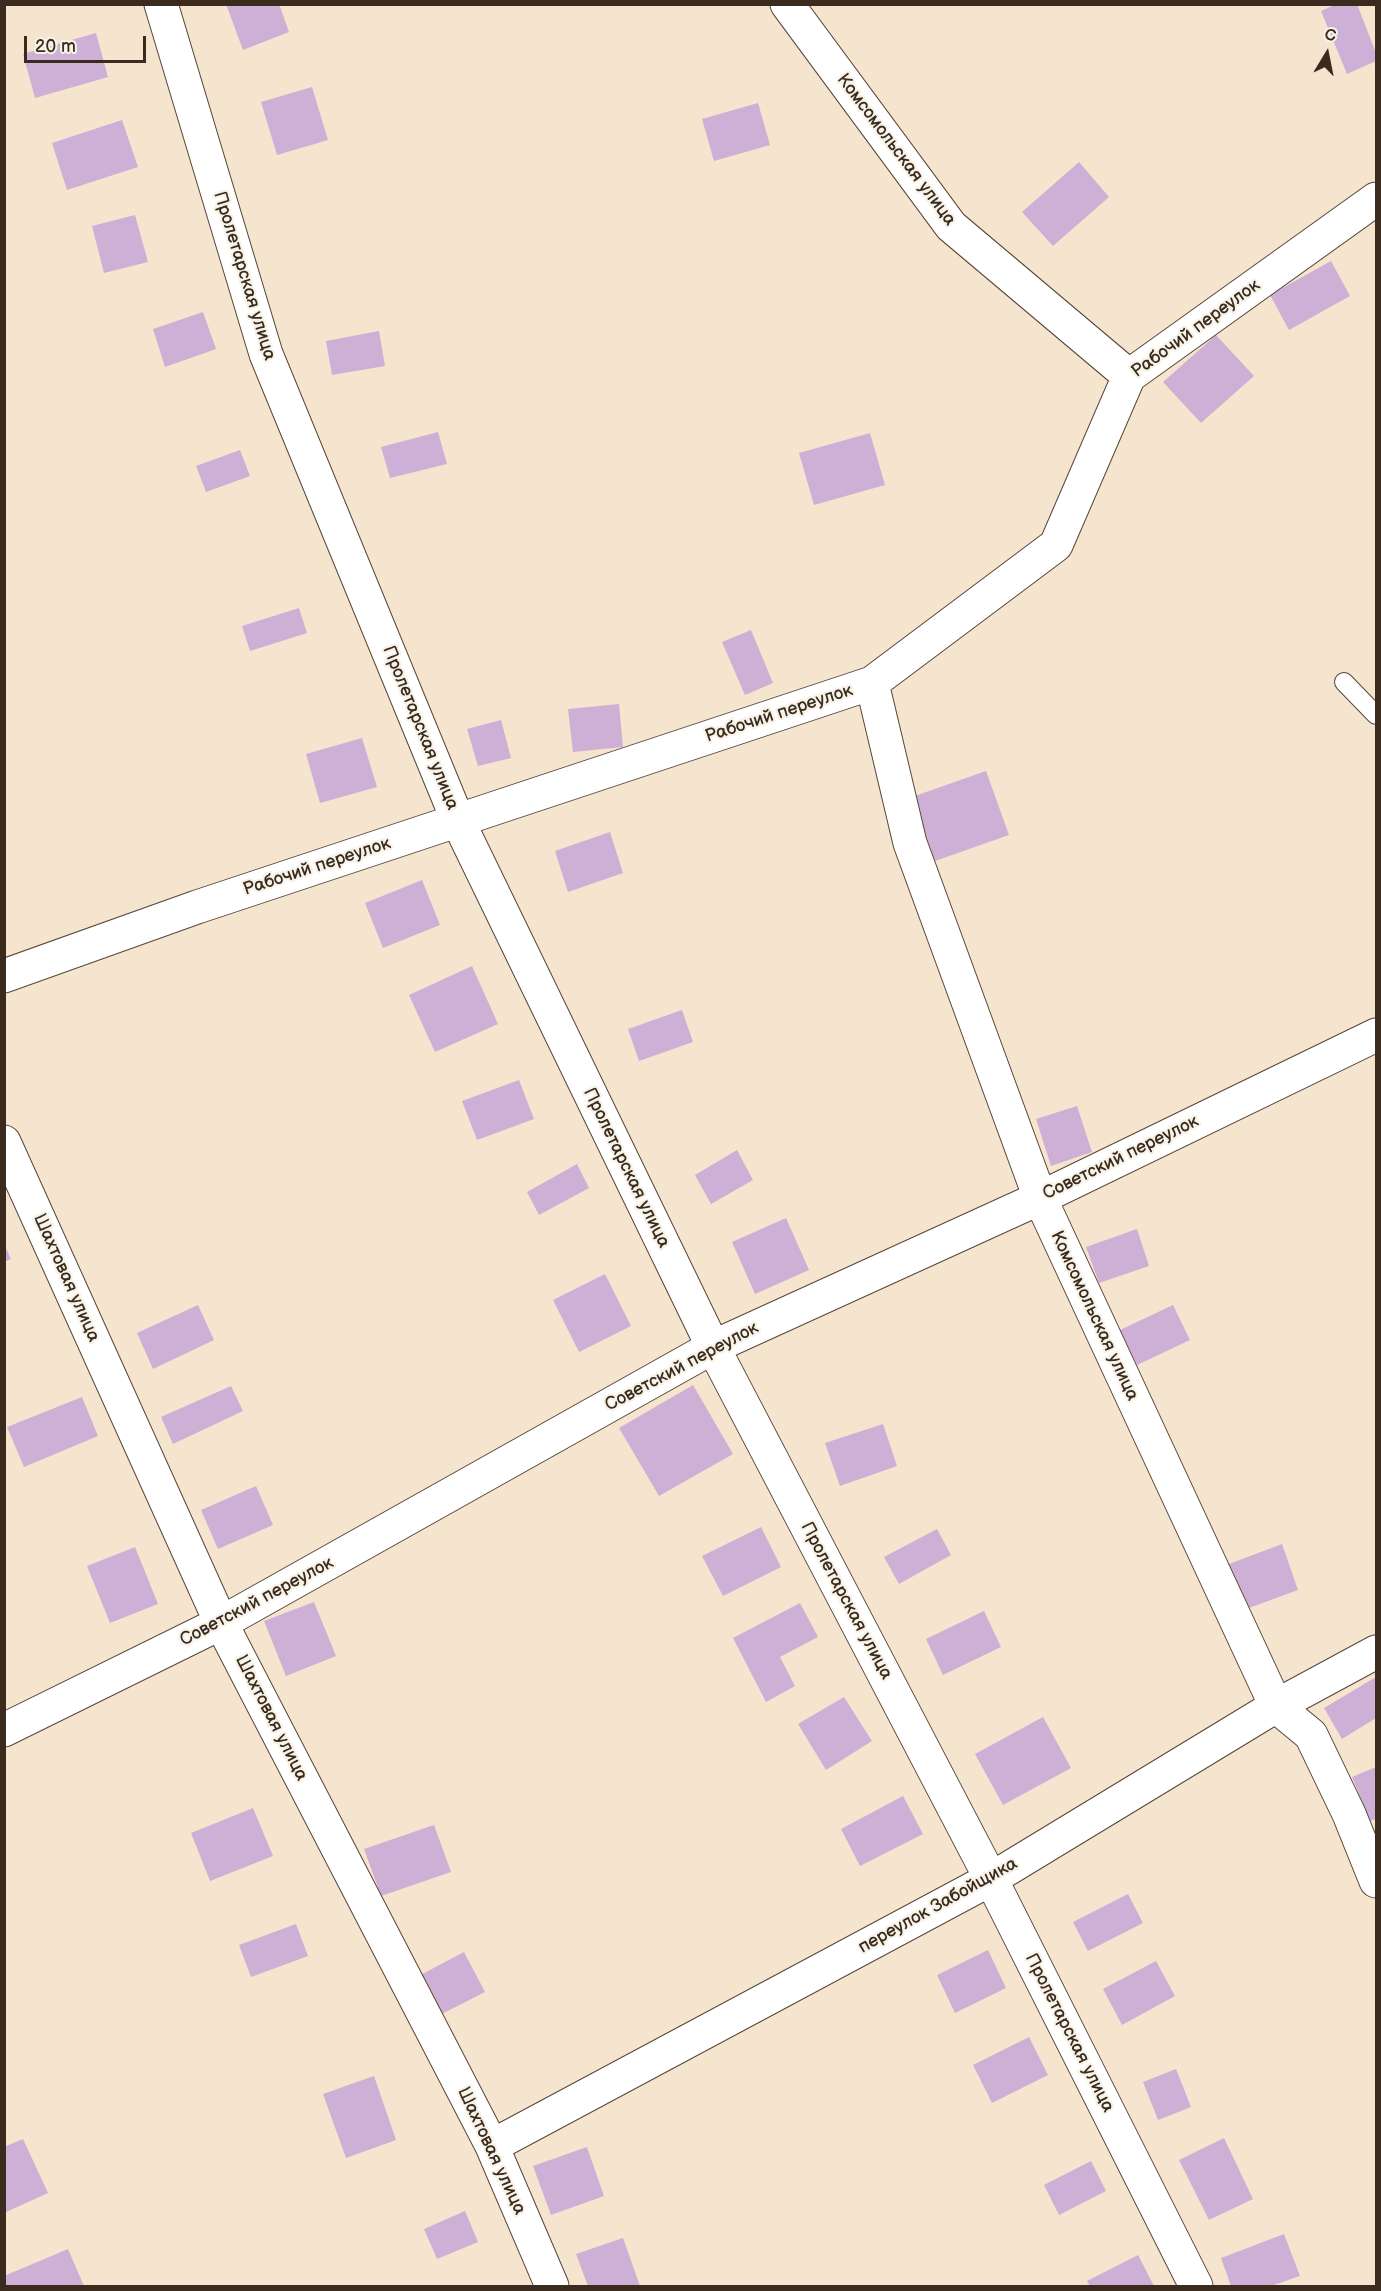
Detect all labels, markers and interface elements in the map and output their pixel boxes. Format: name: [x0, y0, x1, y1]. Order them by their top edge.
scale bar: [27, 24, 148, 62]
north arrow: [1297, 24, 1357, 84]
text: С: [1323, 25, 1337, 46]
text: 20 m: [35, 36, 76, 57]
street label: Комсомольская улица: [832, 70, 960, 230]
street label: Пролетарская улица: [208, 189, 280, 363]
street label: Рабочий переулок: [1127, 275, 1265, 383]
street label: Пролетарская улица: [377, 643, 463, 813]
street label: Рабочий переулок: [702, 680, 856, 748]
street label: Рабочий переулок: [240, 833, 394, 901]
street label: Пролетарская улица: [578, 1084, 674, 1252]
street label: Советский переулок: [1040, 1111, 1202, 1205]
street label: Шахтовая улица: [28, 1210, 104, 1346]
street label: Комсомольская улица: [1045, 1228, 1143, 1404]
street label: Советский переулок: [602, 1317, 762, 1417]
street label: Пролетарская улица: [795, 1519, 897, 1683]
street label: Советский переулок: [177, 1552, 337, 1652]
street label: Шахтовая улица: [230, 1651, 312, 1785]
street label: переулок Забойщика: [855, 1853, 1021, 1959]
street label: Пролетарская улица: [1020, 1950, 1118, 2116]
street label: Шахтовая улица: [452, 2084, 530, 2218]

